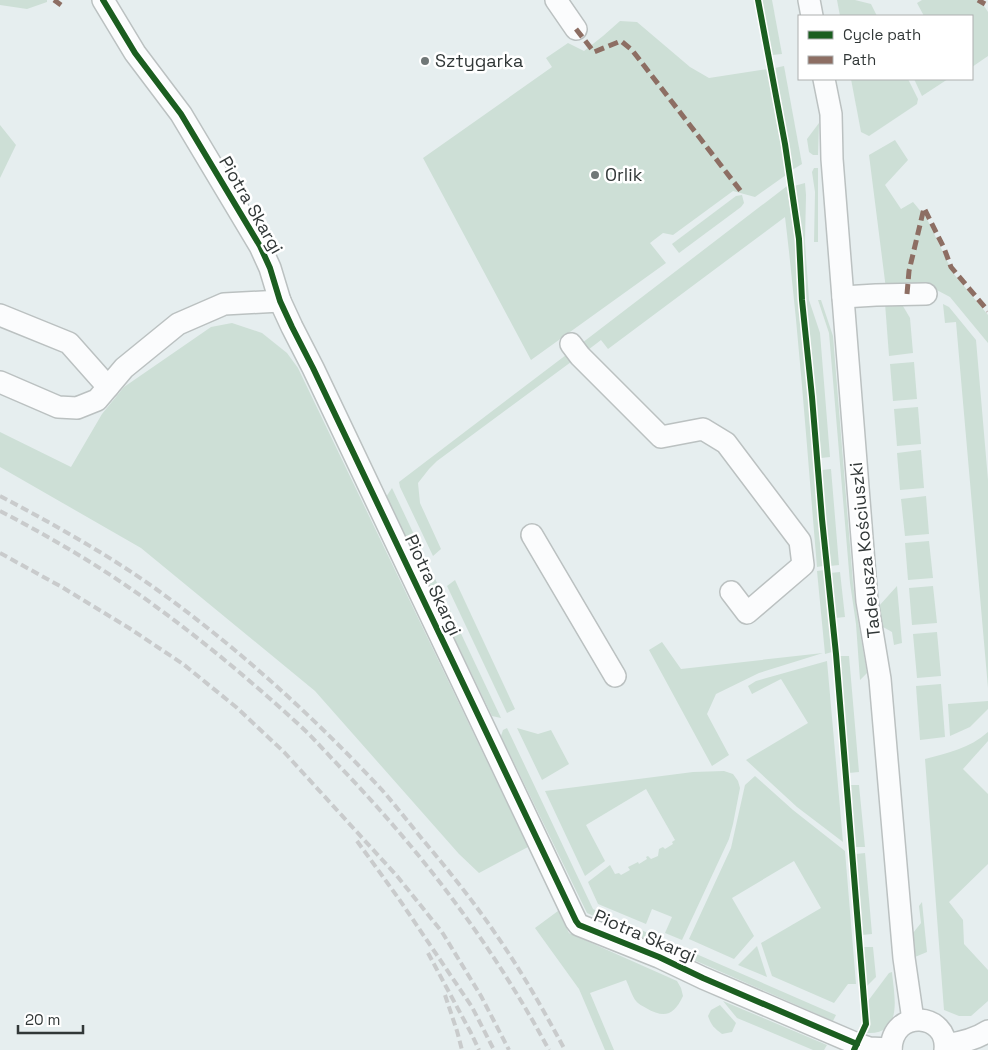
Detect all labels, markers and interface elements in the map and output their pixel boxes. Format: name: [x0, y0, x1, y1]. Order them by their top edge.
legend: [798, 15, 973, 80]
text: Cycle path: [843, 25, 921, 44]
place label: Sztygarka: [435, 49, 523, 72]
text: Path: [843, 50, 876, 69]
marker: Sztygarka: [419, 55, 431, 67]
street label: Piotra Skargi: [214, 152, 289, 258]
place label: Orlik: [605, 163, 643, 186]
marker: Orlik: [589, 169, 601, 181]
street label: Tadeusza Kościuszki: [844, 461, 885, 639]
street label: Piotra Skargi: [400, 531, 467, 639]
street label: Piotra Skargi: [591, 904, 700, 967]
scale bar: [18, 1002, 82, 1034]
text: 20 m: [25, 1010, 60, 1029]

